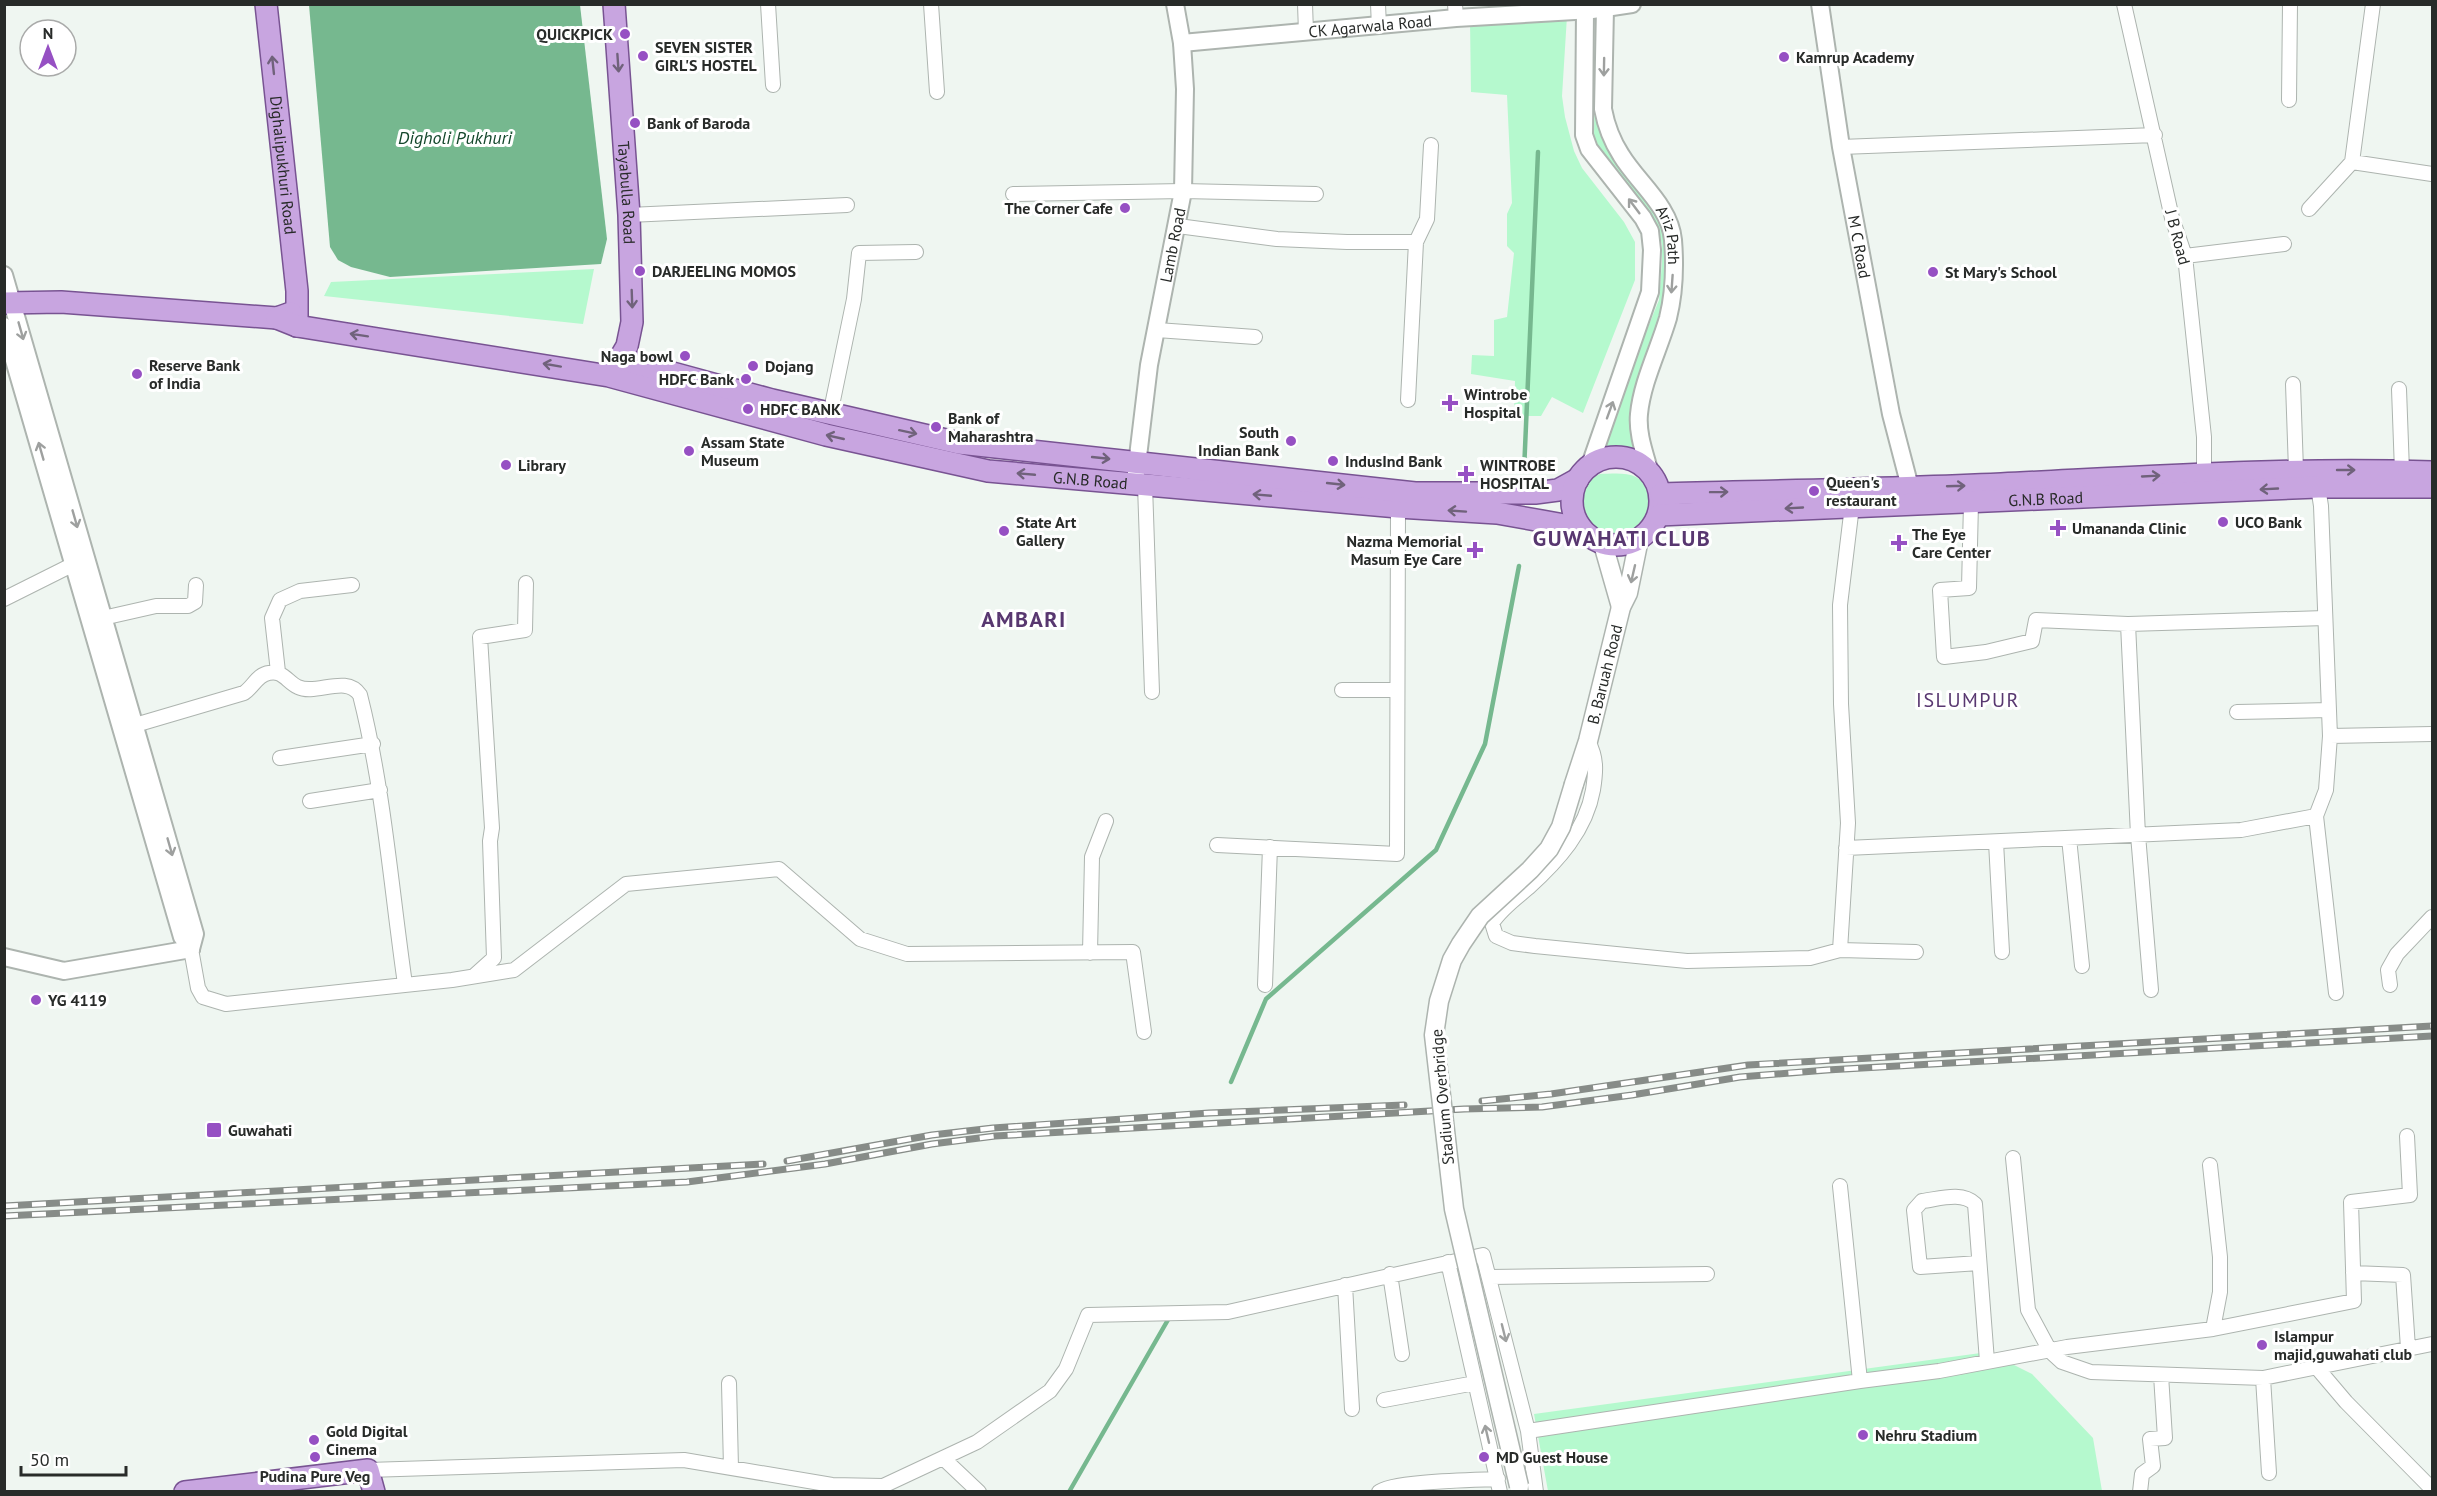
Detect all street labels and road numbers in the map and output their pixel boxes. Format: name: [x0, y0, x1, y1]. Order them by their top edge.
street label: CK Agarwala Road: [1308, 10, 1433, 41]
street label: Dighalipukhuri Road: [266, 95, 301, 235]
street label: Tayabulla Road: [614, 140, 640, 244]
street label: Ariz Path: [1652, 202, 1684, 265]
street label: Lamb Road: [1155, 206, 1190, 284]
street label: J B Road: [2161, 206, 2195, 267]
street label: M C Road: [1844, 214, 1875, 280]
street label: G.N.B Road: [1052, 467, 1128, 493]
street label: G.N.B Road: [2008, 487, 2084, 510]
street label: B. Baruah Road: [1583, 622, 1626, 726]
street label: Stadium Overbridge: [1426, 1028, 1458, 1166]

